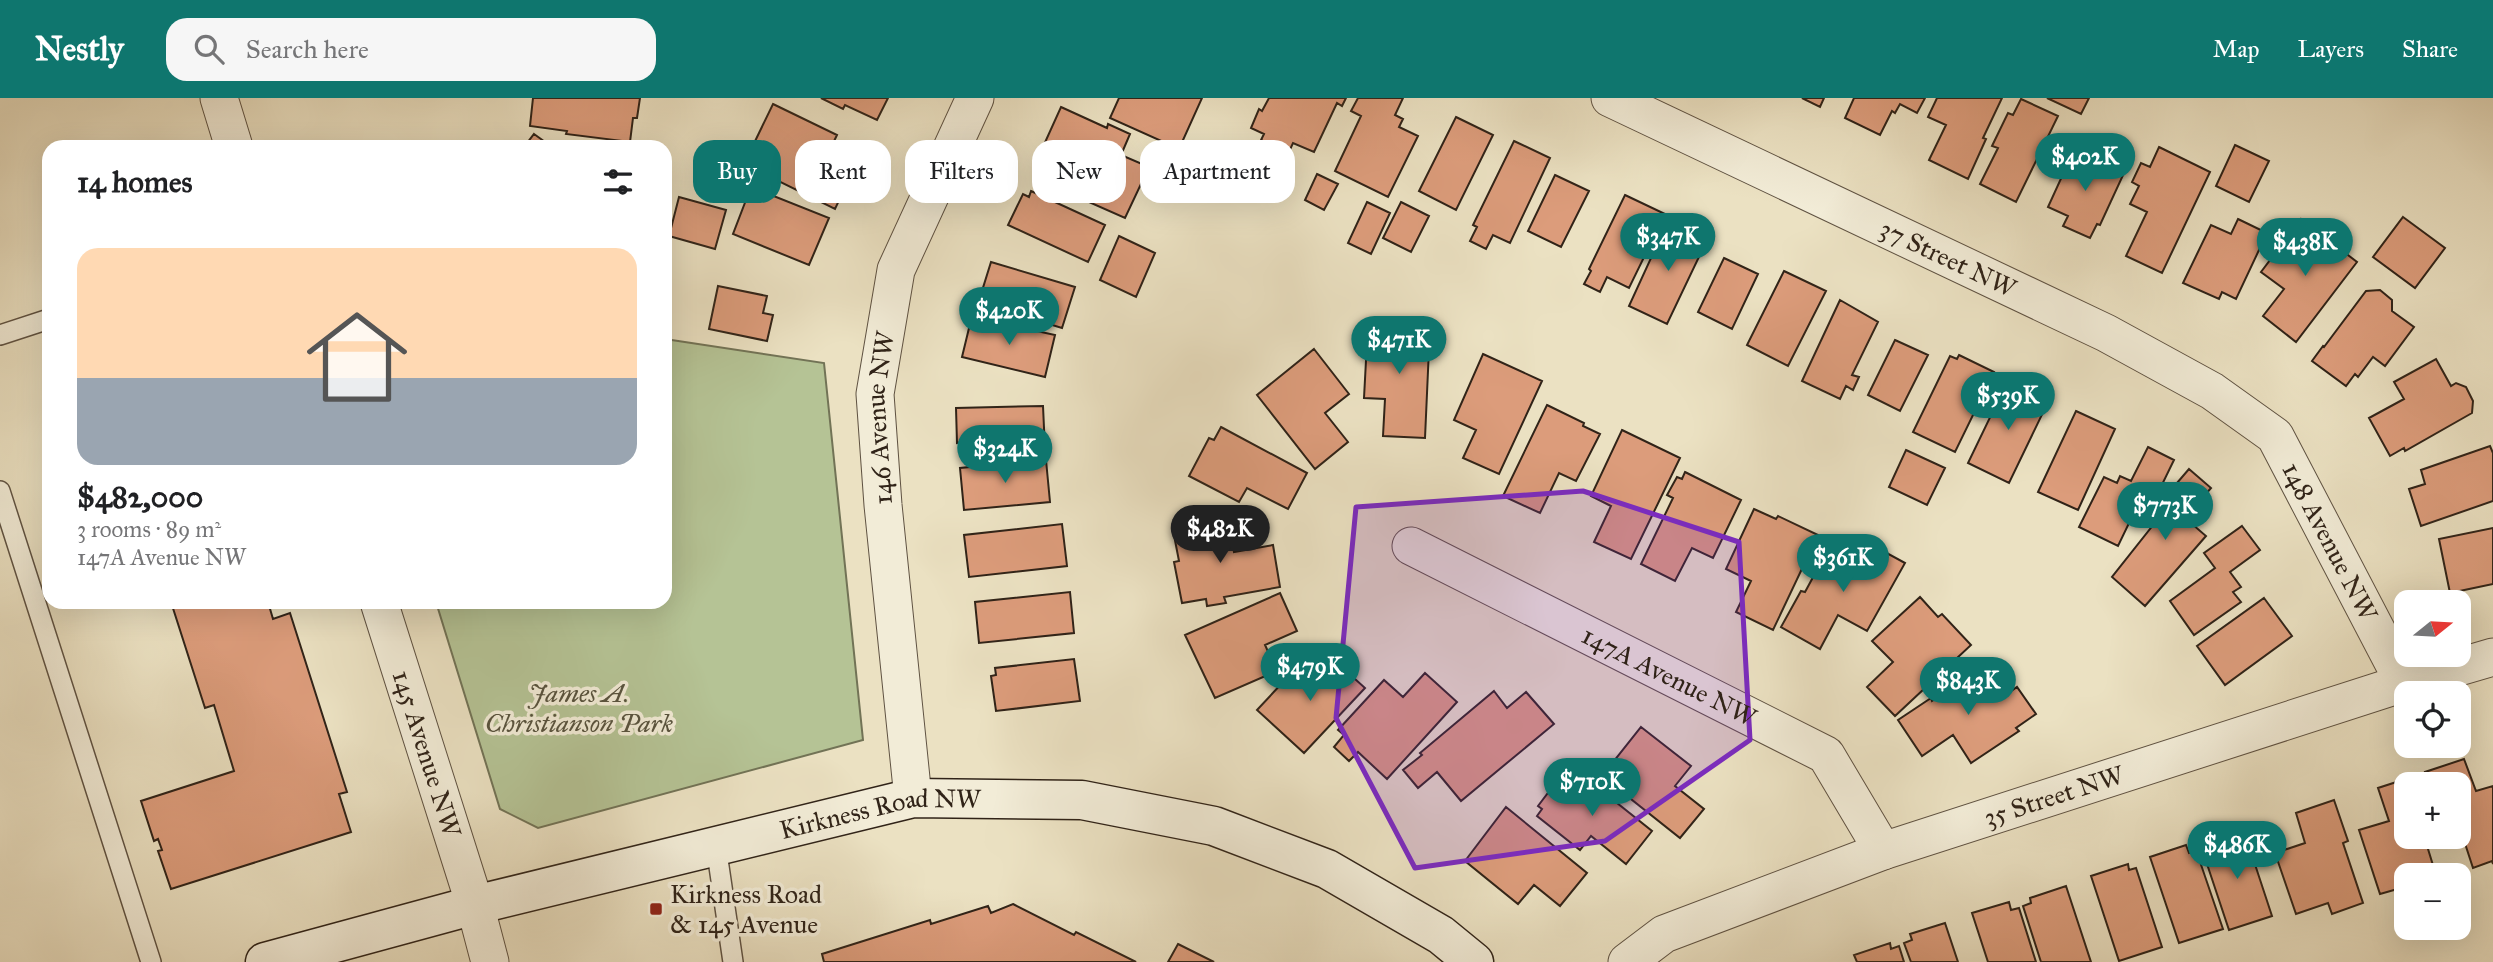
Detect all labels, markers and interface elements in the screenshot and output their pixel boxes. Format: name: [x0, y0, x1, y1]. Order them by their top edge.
search box: [166, 18, 656, 81]
text: Nestly: [35, 29, 124, 69]
icon: search: [190, 30, 228, 68]
text: Search here: [246, 33, 369, 65]
text: Map: [2213, 34, 2260, 64]
text: Layers: [2298, 34, 2364, 64]
text: Share: [2402, 34, 2458, 64]
pin: $402K: [2036, 134, 2134, 193]
chip: Buy: [693, 140, 781, 203]
chip: Rent: [795, 140, 891, 203]
chip: Filters: [905, 140, 1018, 203]
chip: New: [1032, 140, 1126, 203]
chip: Apartment: [1140, 140, 1295, 203]
text: $402K: [2051, 142, 2119, 170]
icon: filters: [599, 163, 637, 201]
text: 14 homes: [77, 164, 192, 200]
street label: 37 Street NW: [1875, 212, 2022, 305]
pin: $347K: [1619, 214, 1717, 273]
pin: $438K: [2256, 218, 2354, 278]
text: $347K: [1636, 222, 1700, 250]
text: $438K: [2273, 227, 2337, 255]
pin: $420K: [960, 288, 1058, 347]
icon: home: [294, 294, 420, 420]
text: $420K: [975, 296, 1043, 324]
pin: $471K: [1350, 316, 1448, 376]
text: $471K: [1367, 325, 1431, 353]
street label: 146 Avenue NW: [859, 328, 902, 506]
pin: $539K: [1959, 372, 2057, 432]
text: $539K: [1977, 381, 2039, 409]
pin: $324K: [956, 426, 1054, 485]
text: $324K: [973, 434, 1037, 462]
street label: 148 Avenue NW: [2275, 457, 2385, 627]
text: $482,000: [77, 479, 203, 515]
pin: $773K: [2116, 482, 2214, 542]
text: $773K: [2133, 491, 2197, 519]
pin: $482K: [1171, 505, 1269, 565]
text: $482K: [1187, 514, 1253, 542]
text: 3 rooms · 89 m²: [77, 515, 221, 543]
pin: $361K: [1794, 534, 1892, 594]
text: 147A Avenue NW: [77, 543, 246, 571]
text: $361K: [1813, 543, 1873, 571]
north arrow: [2394, 590, 2471, 667]
map controls: [2394, 590, 2471, 940]
street label: 147A Avenue NW: [1577, 619, 1763, 734]
pin: $479K: [1261, 644, 1359, 703]
text: $479K: [1277, 652, 1343, 680]
pin: $843K: [1919, 658, 2017, 717]
street label: 145 Avenue NW: [386, 666, 469, 842]
text: $843K: [1936, 666, 2000, 694]
park label: James A. Christianson Park: [485, 677, 673, 739]
button: locate: [2394, 681, 2471, 758]
pin: $710K: [1543, 758, 1641, 818]
street label: 35 Street NW: [1980, 758, 2129, 833]
text: $710K: [1560, 767, 1624, 795]
button: +: [2394, 772, 2471, 849]
street label: Kirkness Road NW: [776, 782, 982, 846]
pin: $486K: [2188, 822, 2286, 881]
text: $486K: [2204, 830, 2270, 858]
button: −: [2394, 863, 2471, 940]
place label: Kirkness Road & 145 Avenue: [670, 878, 822, 940]
marker: Kirkness Road & 145 Avenue: [648, 901, 664, 917]

